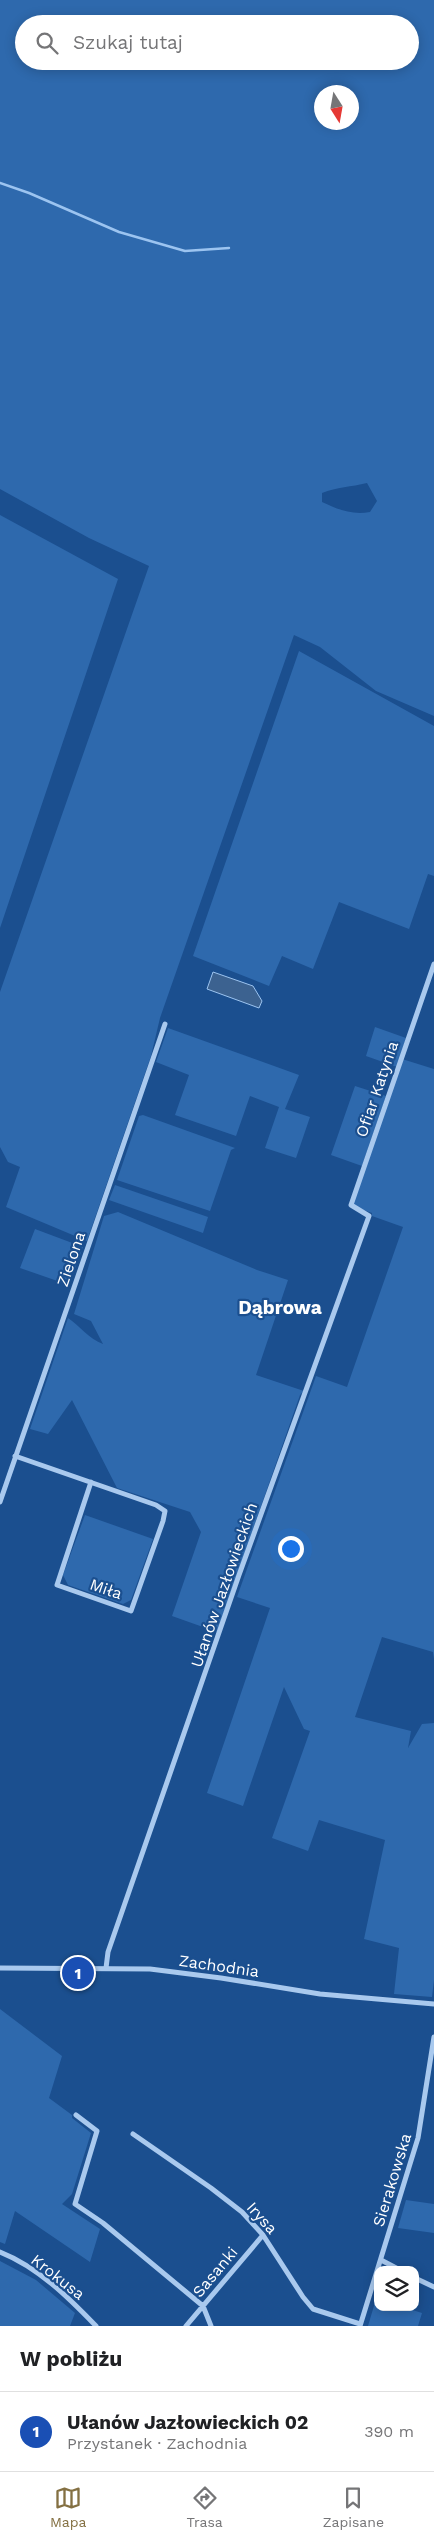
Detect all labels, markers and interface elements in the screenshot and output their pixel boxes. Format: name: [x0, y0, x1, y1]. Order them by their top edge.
search box: [15, 15, 419, 70]
icon: search: [33, 29, 61, 57]
text: Szukaj tutaj: [73, 31, 183, 54]
north arrow: [314, 85, 359, 130]
street label: Ofiar Katynia: [352, 1038, 402, 1140]
street label: Zielona: [53, 1229, 89, 1289]
district label: Dąbrowa: [238, 1296, 322, 1319]
street label: Ułanów Jazłowieckich: [187, 1500, 261, 1670]
your location: [278, 1536, 304, 1562]
street label: Miła: [87, 1575, 125, 1603]
street label: Zachodnia: [178, 1951, 260, 1981]
pin: 1: [62, 1954, 94, 1992]
street label: Sierakowska: [369, 2131, 415, 2229]
street label: Irysa: [243, 2198, 281, 2238]
street label: Sasanki: [188, 2243, 242, 2301]
street label: Krokusa: [27, 2250, 89, 2304]
map controls: [374, 2266, 419, 2311]
button: layers: [374, 2266, 419, 2311]
text: W pobliżu: [20, 2346, 122, 2371]
text: Ułanów Jazłowieckich 02: [67, 2411, 308, 2434]
text: 1: [33, 2422, 39, 2441]
text: 390 m: [364, 2422, 414, 2441]
text: Przystanek · Zachodnia: [67, 2434, 247, 2453]
tab: Mapa: [50, 2484, 86, 2530]
tab: Trasa: [186, 2484, 223, 2530]
tab: Zapisane: [323, 2484, 384, 2530]

